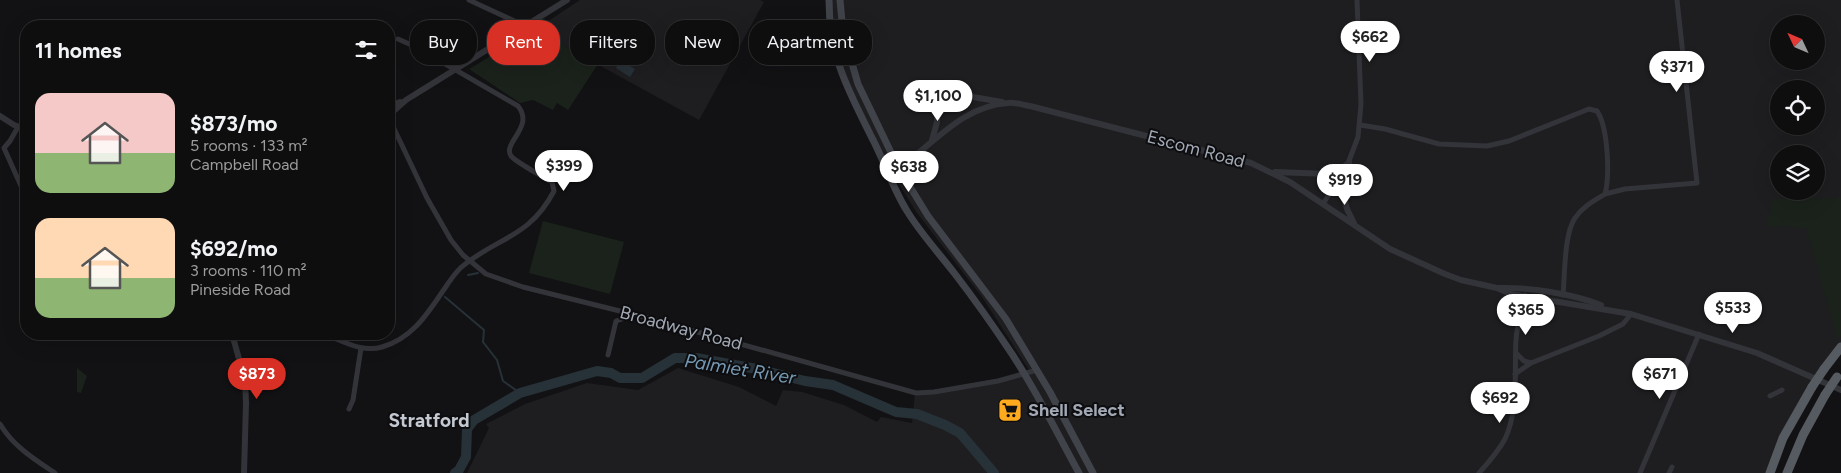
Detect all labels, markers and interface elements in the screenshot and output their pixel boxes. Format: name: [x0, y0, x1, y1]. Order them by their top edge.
north arrow: [1770, 15, 1825, 70]
map controls: [1770, 15, 1825, 200]
chip: Buy: [410, 20, 477, 65]
chip: Rent: [487, 20, 560, 65]
chip: Filters: [570, 20, 655, 65]
chip: New: [665, 20, 739, 65]
chip: Apartment: [749, 20, 872, 65]
pin: $662: [1340, 20, 1400, 63]
text: $662: [1352, 27, 1388, 46]
icon: filters: [352, 36, 380, 64]
text: 11 homes: [35, 38, 122, 63]
pin: $371: [1647, 51, 1707, 93]
text: $371: [1660, 57, 1694, 76]
pin: $1,100: [897, 80, 979, 122]
button: locate: [1770, 80, 1825, 135]
text: $1,100: [914, 86, 962, 105]
text: $873/mo: [190, 111, 277, 136]
icon: home: [75, 113, 135, 173]
street label: Escom Road: [1145, 125, 1247, 173]
text: 5 rooms · 133 m²: [190, 136, 308, 155]
button: layers: [1770, 145, 1825, 200]
pin: $399: [534, 150, 594, 192]
pin: $638: [879, 150, 939, 193]
text: Campbell Road: [190, 155, 299, 174]
text: $399: [546, 156, 582, 175]
text: $638: [891, 157, 927, 176]
pin: $919: [1315, 164, 1375, 206]
text: $919: [1328, 170, 1362, 189]
text: $692/mo: [190, 236, 278, 261]
icon: home: [75, 238, 135, 298]
text: 3 rooms · 110 m²: [190, 261, 306, 280]
text: Pineside Road: [190, 280, 291, 299]
pin: $533: [1703, 292, 1763, 334]
pin: $365: [1496, 294, 1556, 336]
text: $533: [1715, 298, 1751, 317]
text: $365: [1508, 300, 1544, 319]
street label: Broadway Road: [618, 301, 744, 355]
water label: Palmiet River: [683, 349, 798, 389]
pin: $873: [227, 358, 287, 400]
pin: $671: [1630, 358, 1690, 400]
text: $873: [239, 364, 275, 383]
text: $671: [1643, 364, 1677, 383]
pin: $692: [1470, 382, 1530, 424]
text: $692: [1482, 388, 1518, 407]
supermarket icon: Shell Select: [997, 397, 1023, 423]
place label: Shell Select: [1028, 399, 1125, 421]
district label: Stratford: [389, 409, 469, 432]

